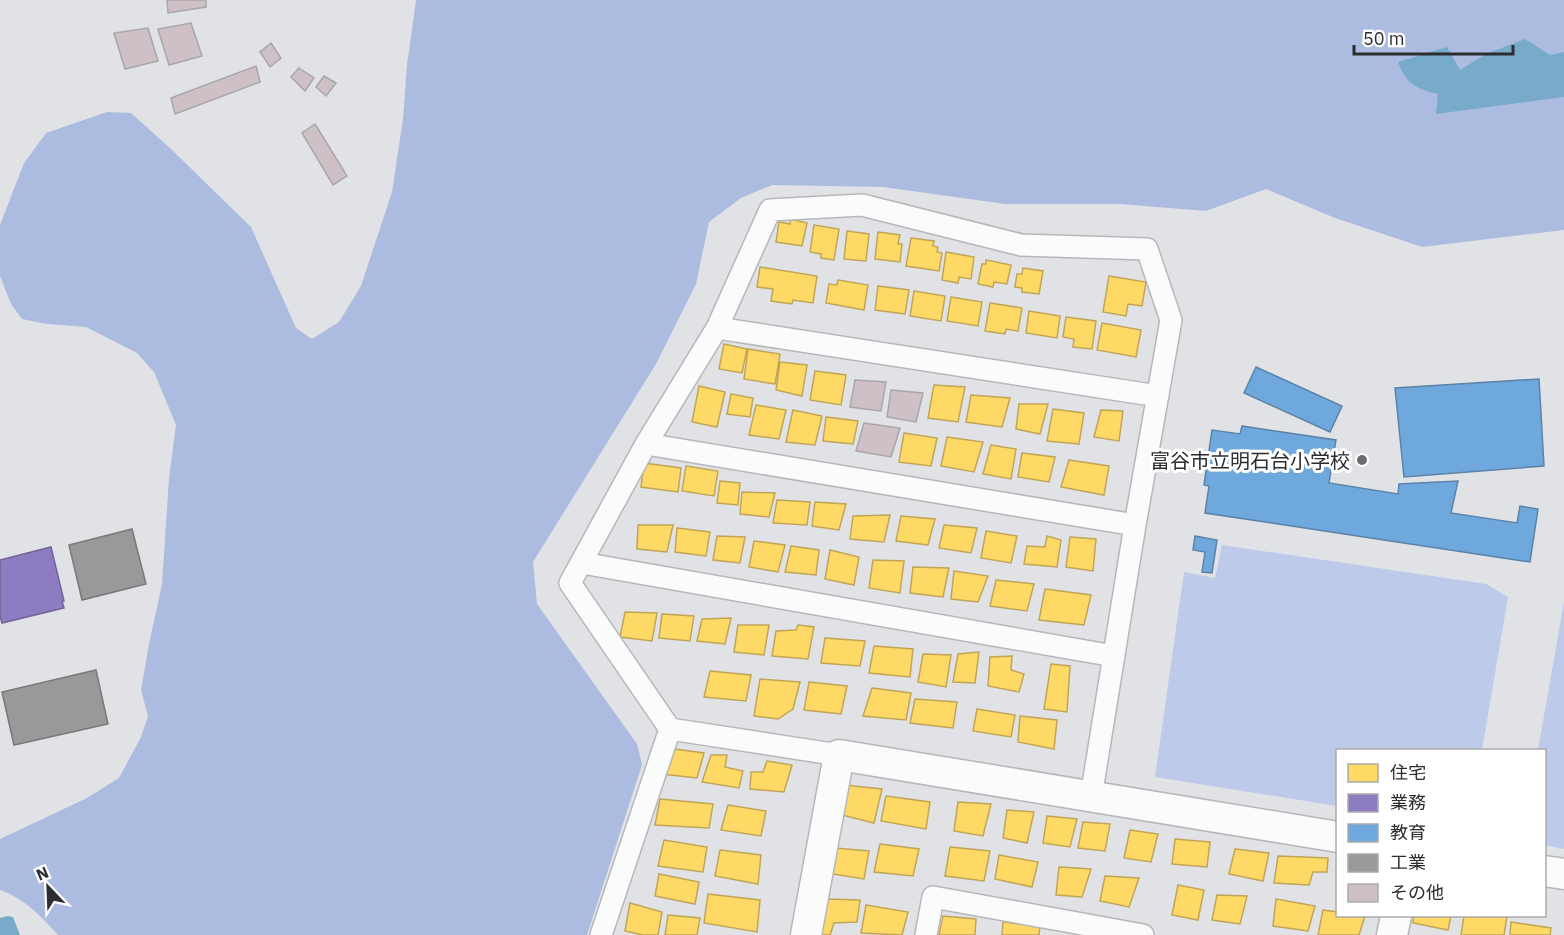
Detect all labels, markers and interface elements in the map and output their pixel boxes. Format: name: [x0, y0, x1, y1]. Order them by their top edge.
scale bar: [1354, 18, 1513, 56]
text: 50 m: [1363, 27, 1405, 50]
place label: 富谷市立明石台小学校: [1150, 447, 1350, 474]
marker: 富谷市立明石台小学校: [1355, 453, 1369, 467]
legend: [1336, 749, 1546, 917]
text: 住宅: [1390, 761, 1426, 784]
text: 業務: [1390, 791, 1426, 814]
text: 教育: [1390, 821, 1426, 844]
text: 工業: [1390, 851, 1426, 874]
north arrow: [18, 857, 78, 917]
text: N: [33, 862, 51, 885]
text: その他: [1390, 881, 1444, 904]

